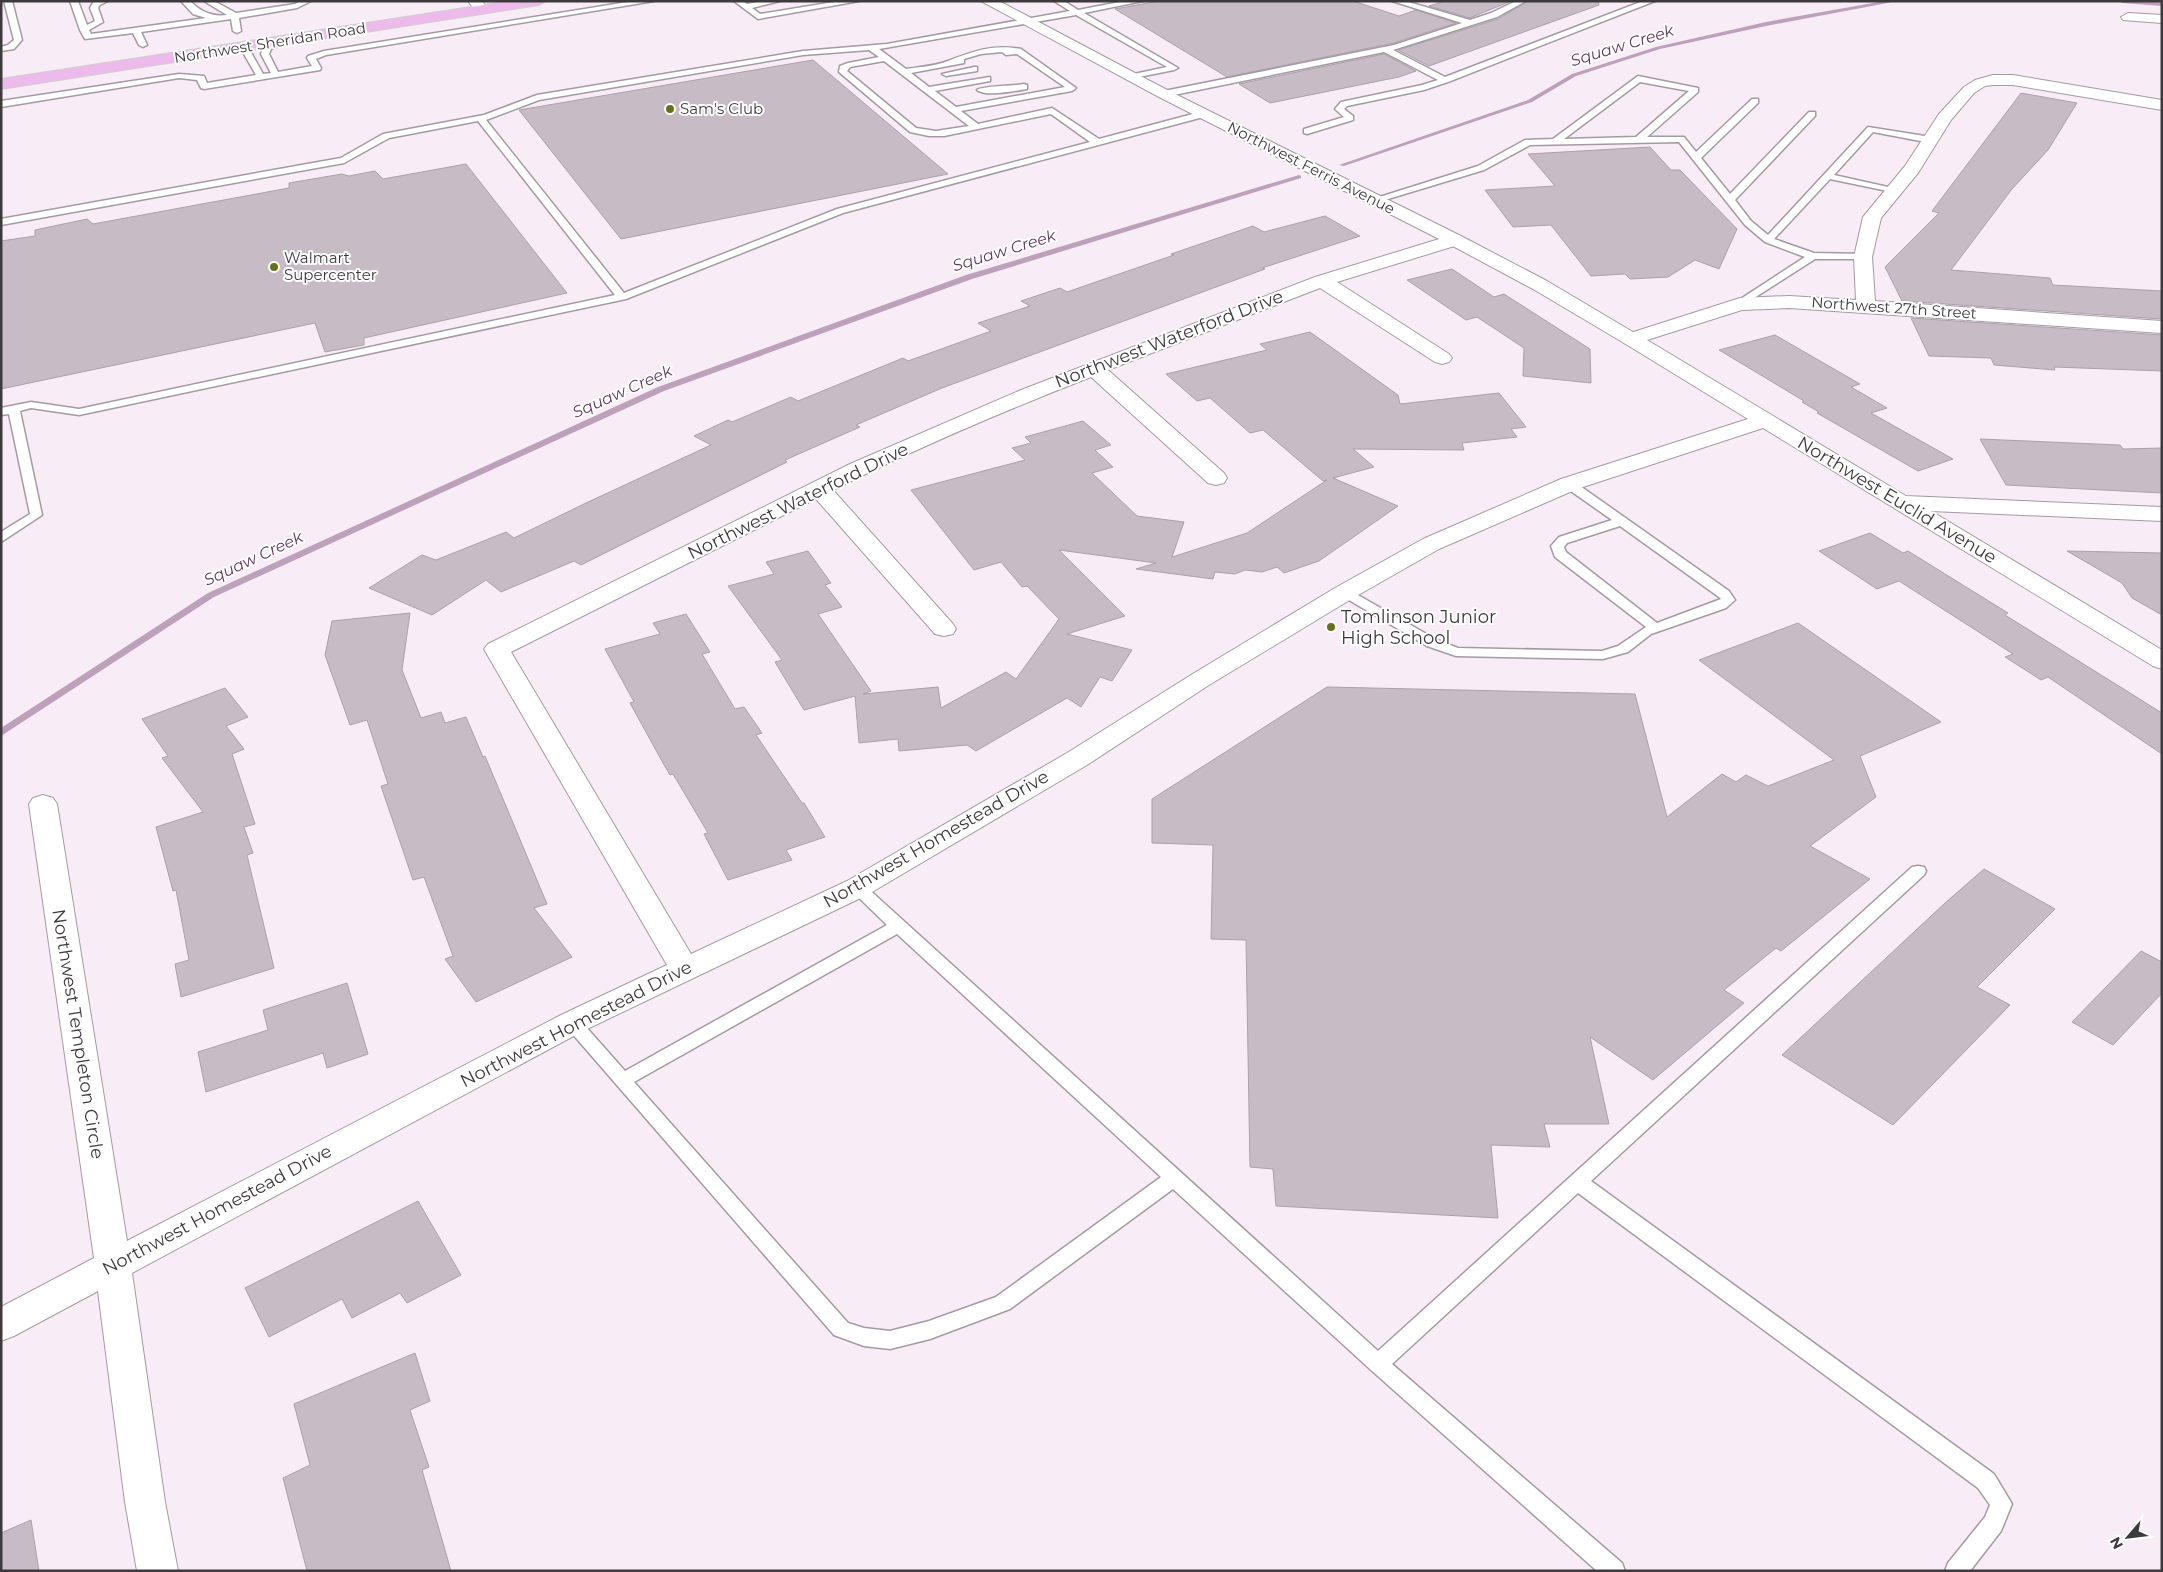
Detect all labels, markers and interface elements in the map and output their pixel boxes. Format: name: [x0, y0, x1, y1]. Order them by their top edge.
street label: Northwest Sheridan Road: [173, 18, 367, 67]
water label: Squaw Creek: [1568, 20, 1678, 70]
place label: Sam's Club: [680, 99, 763, 118]
marker: Sam's Club: [664, 103, 676, 115]
street label: Northwest Ferris Avenue: [1224, 117, 1398, 218]
water label: Squaw Creek: [950, 225, 1060, 275]
place label: Walmart Supercenter: [284, 248, 377, 284]
marker: Walmart Supercenter: [268, 261, 280, 273]
street label: Northwest Waterford Drive: [1052, 285, 1286, 393]
street label: Northwest 27th Street: [1811, 292, 1977, 323]
water label: Squaw Creek: [569, 360, 676, 422]
street label: Northwest Euclid Avenue: [1793, 432, 2001, 568]
street label: Northwest Waterford Drive: [684, 438, 912, 564]
water label: Squaw Creek: [201, 527, 307, 590]
place label: Tomlinson Junior High School: [1341, 606, 1496, 649]
marker: Tomlinson Junior High School: [1325, 621, 1337, 633]
street label: Northwest Homestead Drive: [819, 765, 1053, 913]
street label: Northwest Templeton Circle: [47, 908, 109, 1161]
street label: Northwest Homestead Drive: [457, 956, 696, 1092]
street label: Northwest Homestead Drive: [98, 1140, 336, 1280]
north arrow: [2103, 1512, 2153, 1562]
text: N: [2106, 1534, 2127, 1552]

